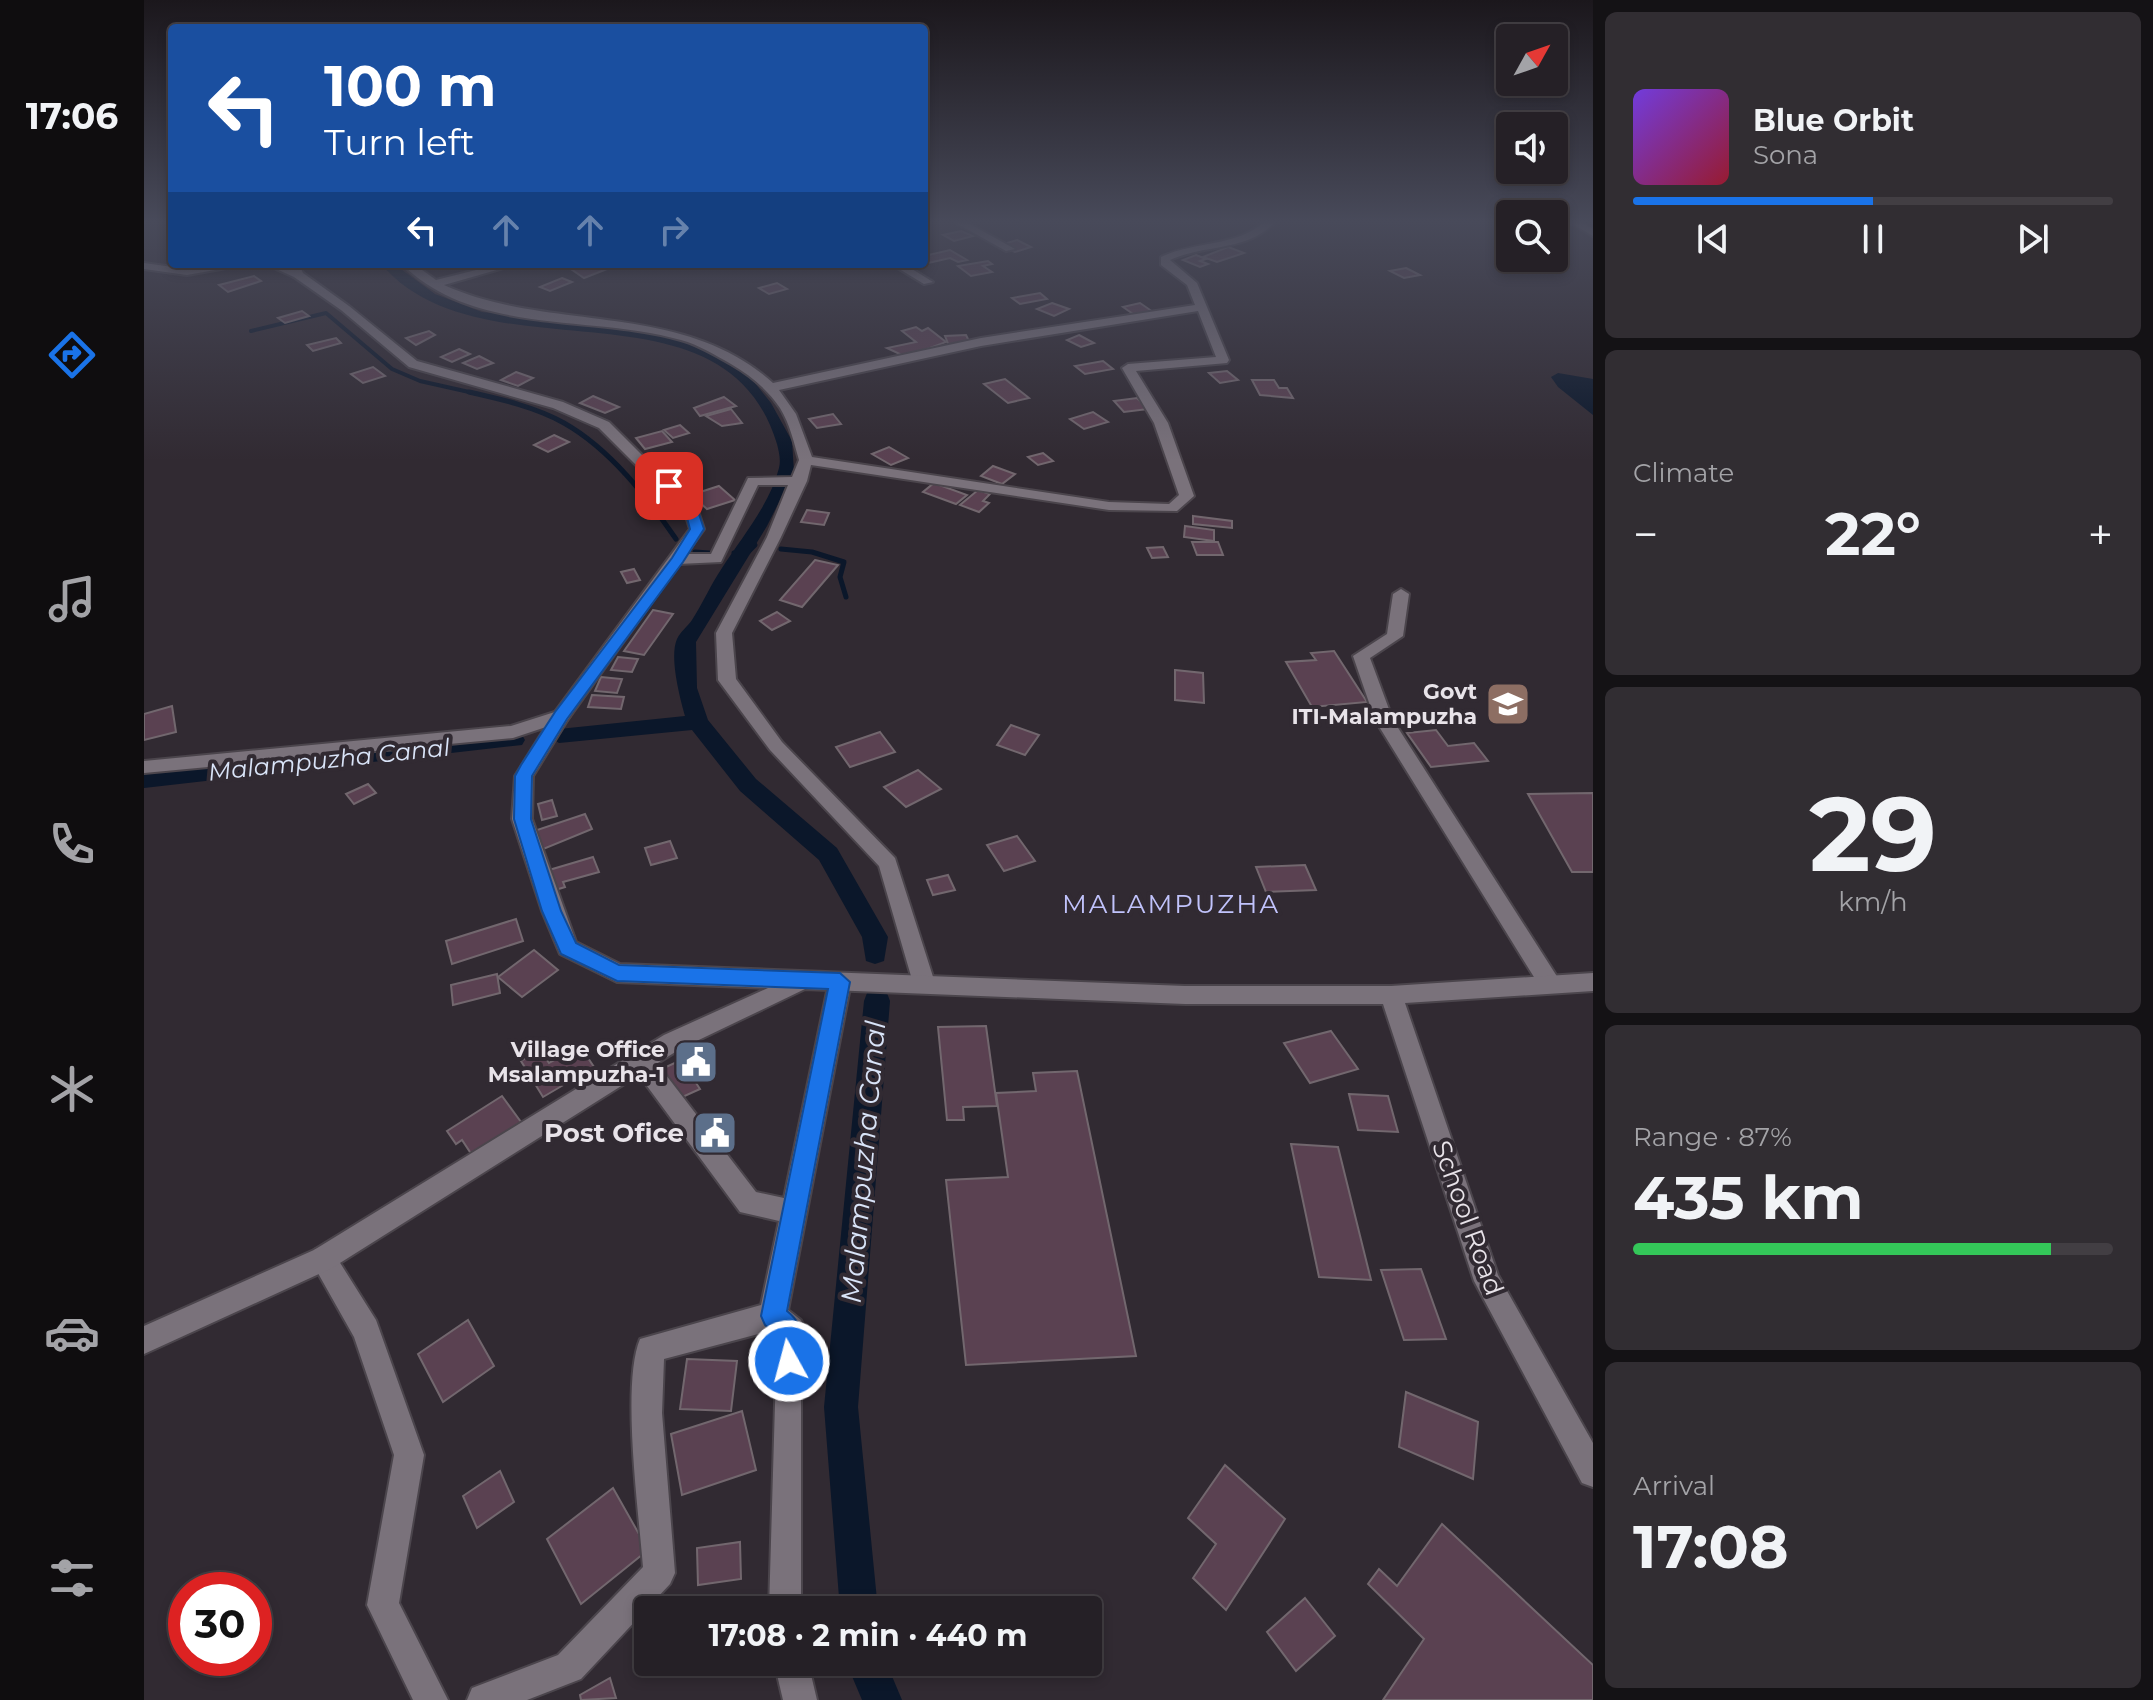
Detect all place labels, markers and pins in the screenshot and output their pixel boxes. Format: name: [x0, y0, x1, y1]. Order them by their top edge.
pin: [635, 452, 703, 520]
place label: Govt ITI-Malampuzha: [1292, 678, 1477, 730]
school or university icon: Govt ITI-Malampuzha: [1484, 680, 1532, 728]
place label: Village Office Msalampuzha-1: [488, 1036, 665, 1088]
public building icon: Village Office Msalampuzha-1: [672, 1038, 720, 1086]
public building icon: Post Ofice: [691, 1109, 739, 1157]
place label: Post Ofice: [544, 1117, 684, 1149]

